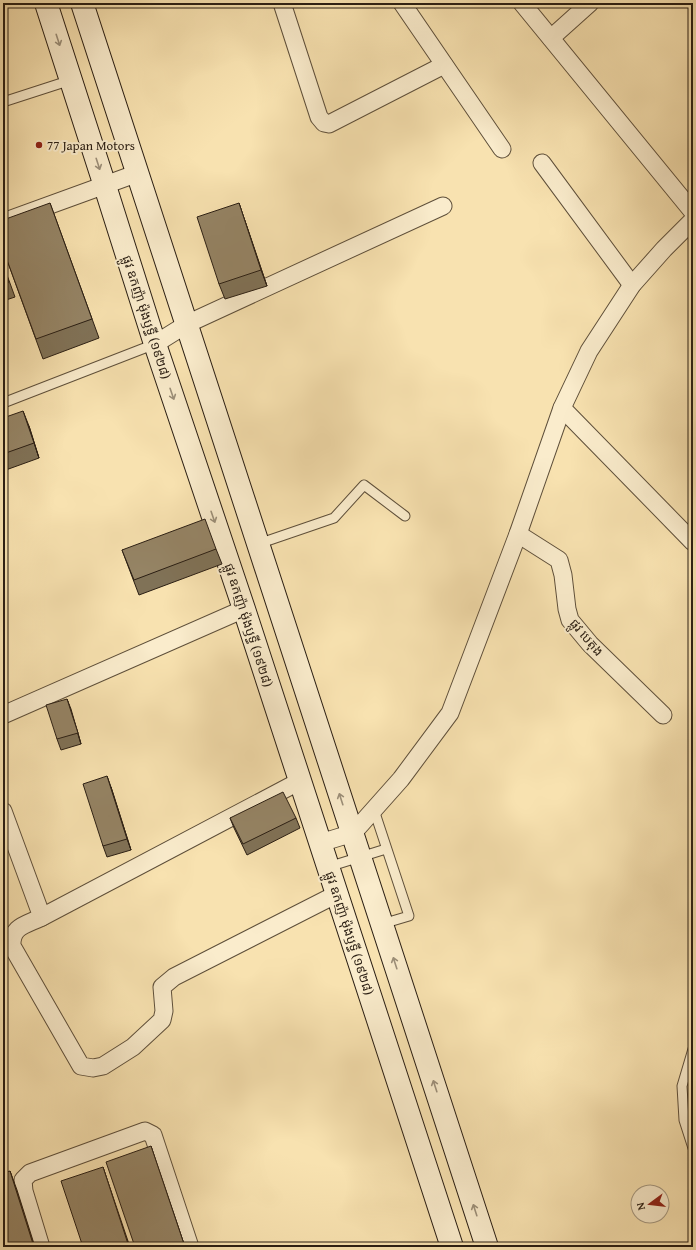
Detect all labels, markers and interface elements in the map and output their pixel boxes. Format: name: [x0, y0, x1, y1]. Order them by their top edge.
one-way arrow: [55, 33, 62, 46]
place label: 77 Japan Motors: [47, 136, 135, 155]
marker: 77 Japan Motors: [34, 140, 44, 150]
one-way arrow: [95, 157, 102, 170]
street label: ផ្លូវ ឧកញ៉ា ម៉ុងឫទ្ធី (១៩២៨): [116, 253, 176, 382]
one-way arrow: [169, 388, 176, 401]
one-way arrow: [210, 511, 217, 524]
street label: ផ្លូវ ឧកញ៉ា ម៉ុងឫទ្ធី (១៩២៨): [218, 561, 278, 690]
street label: ផ្លូវ បេតុង: [564, 614, 608, 661]
one-way arrow: [337, 793, 345, 805]
street label: ផ្លូវ ឧកញ៉ា ម៉ុងឫទ្ធី (១៩២៨): [319, 869, 379, 998]
one-way arrow: [390, 957, 398, 969]
one-way arrow: [431, 1080, 438, 1093]
north arrow: [630, 1184, 670, 1224]
text: N: [631, 1200, 649, 1212]
one-way arrow: [471, 1204, 478, 1217]

